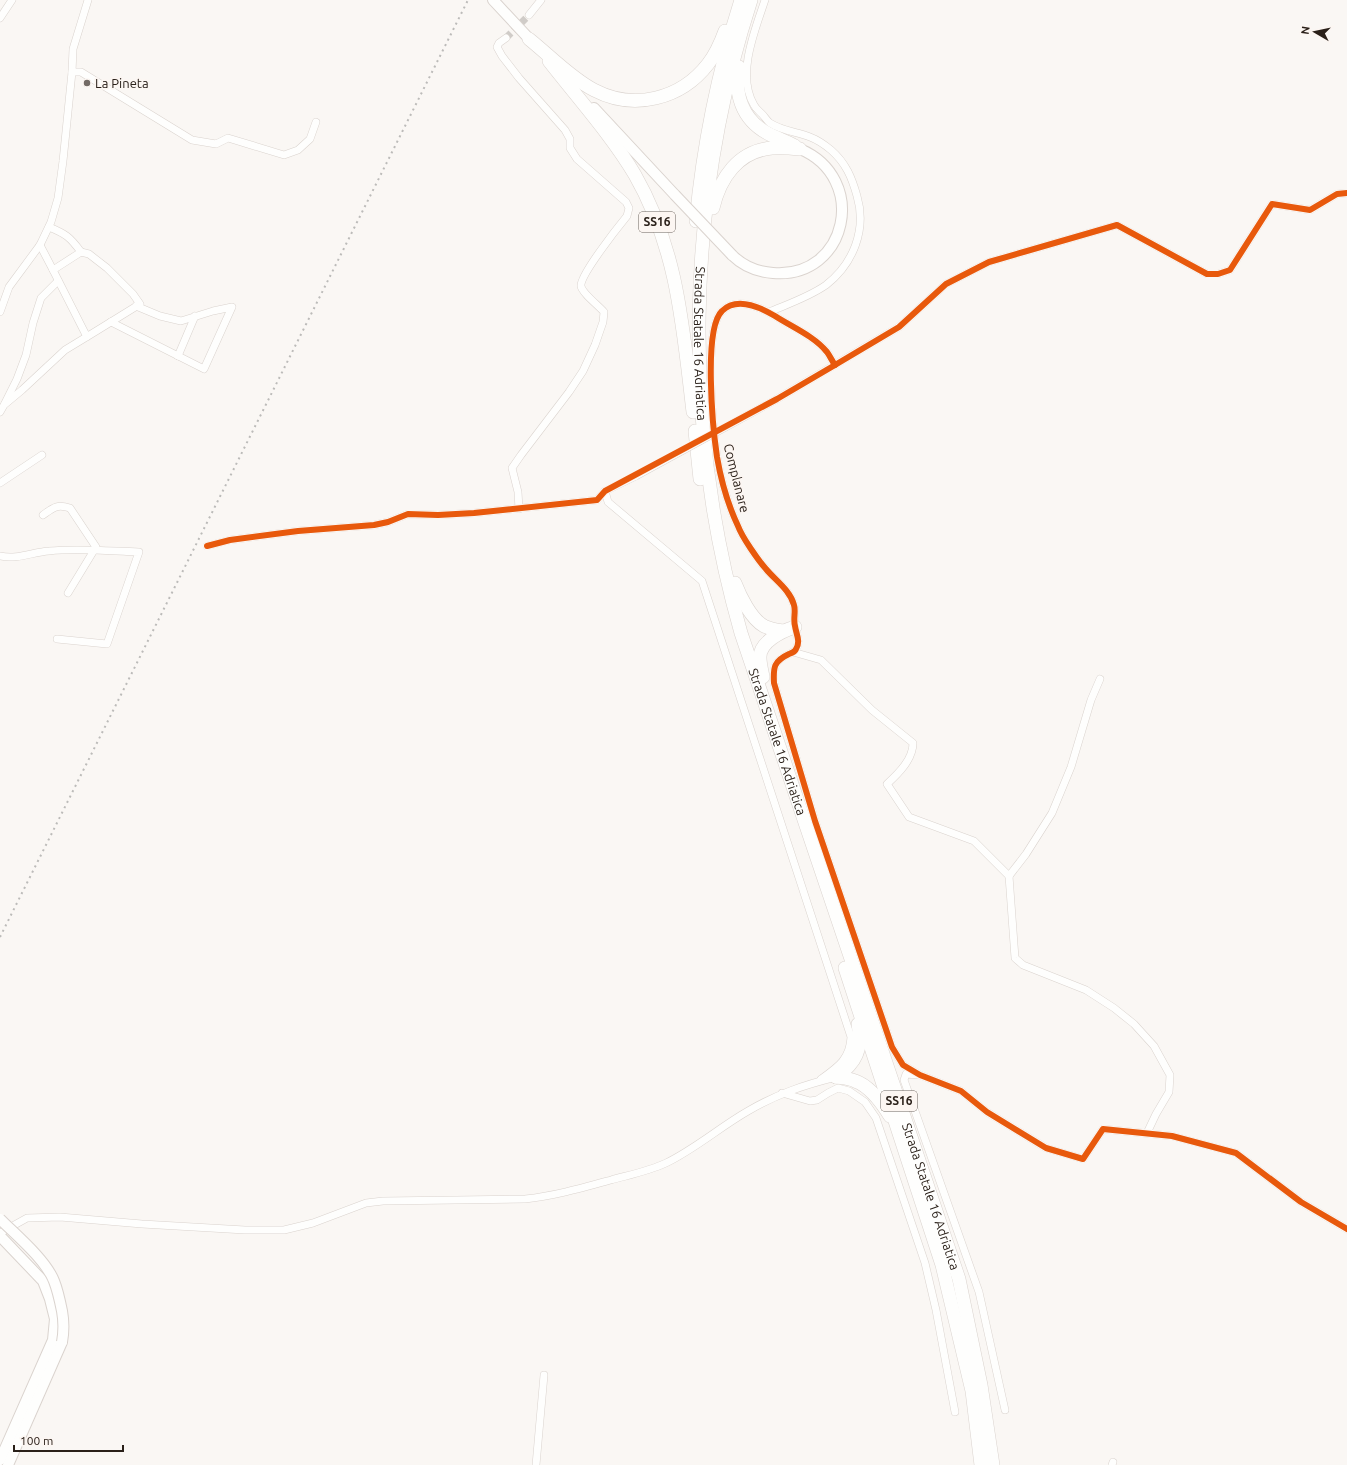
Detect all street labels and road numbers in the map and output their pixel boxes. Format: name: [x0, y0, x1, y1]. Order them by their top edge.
road number: SS16: [639, 212, 675, 232]
street label: Strada Statale 16 Adriatica: [692, 266, 710, 421]
street label: Complanare: [722, 442, 752, 514]
street label: Strada Statale 16 Adriatica: [746, 666, 809, 817]
road number: SS16: [881, 1091, 917, 1111]
street label: Strada Statale 16 Adriatica: [900, 1121, 962, 1272]

